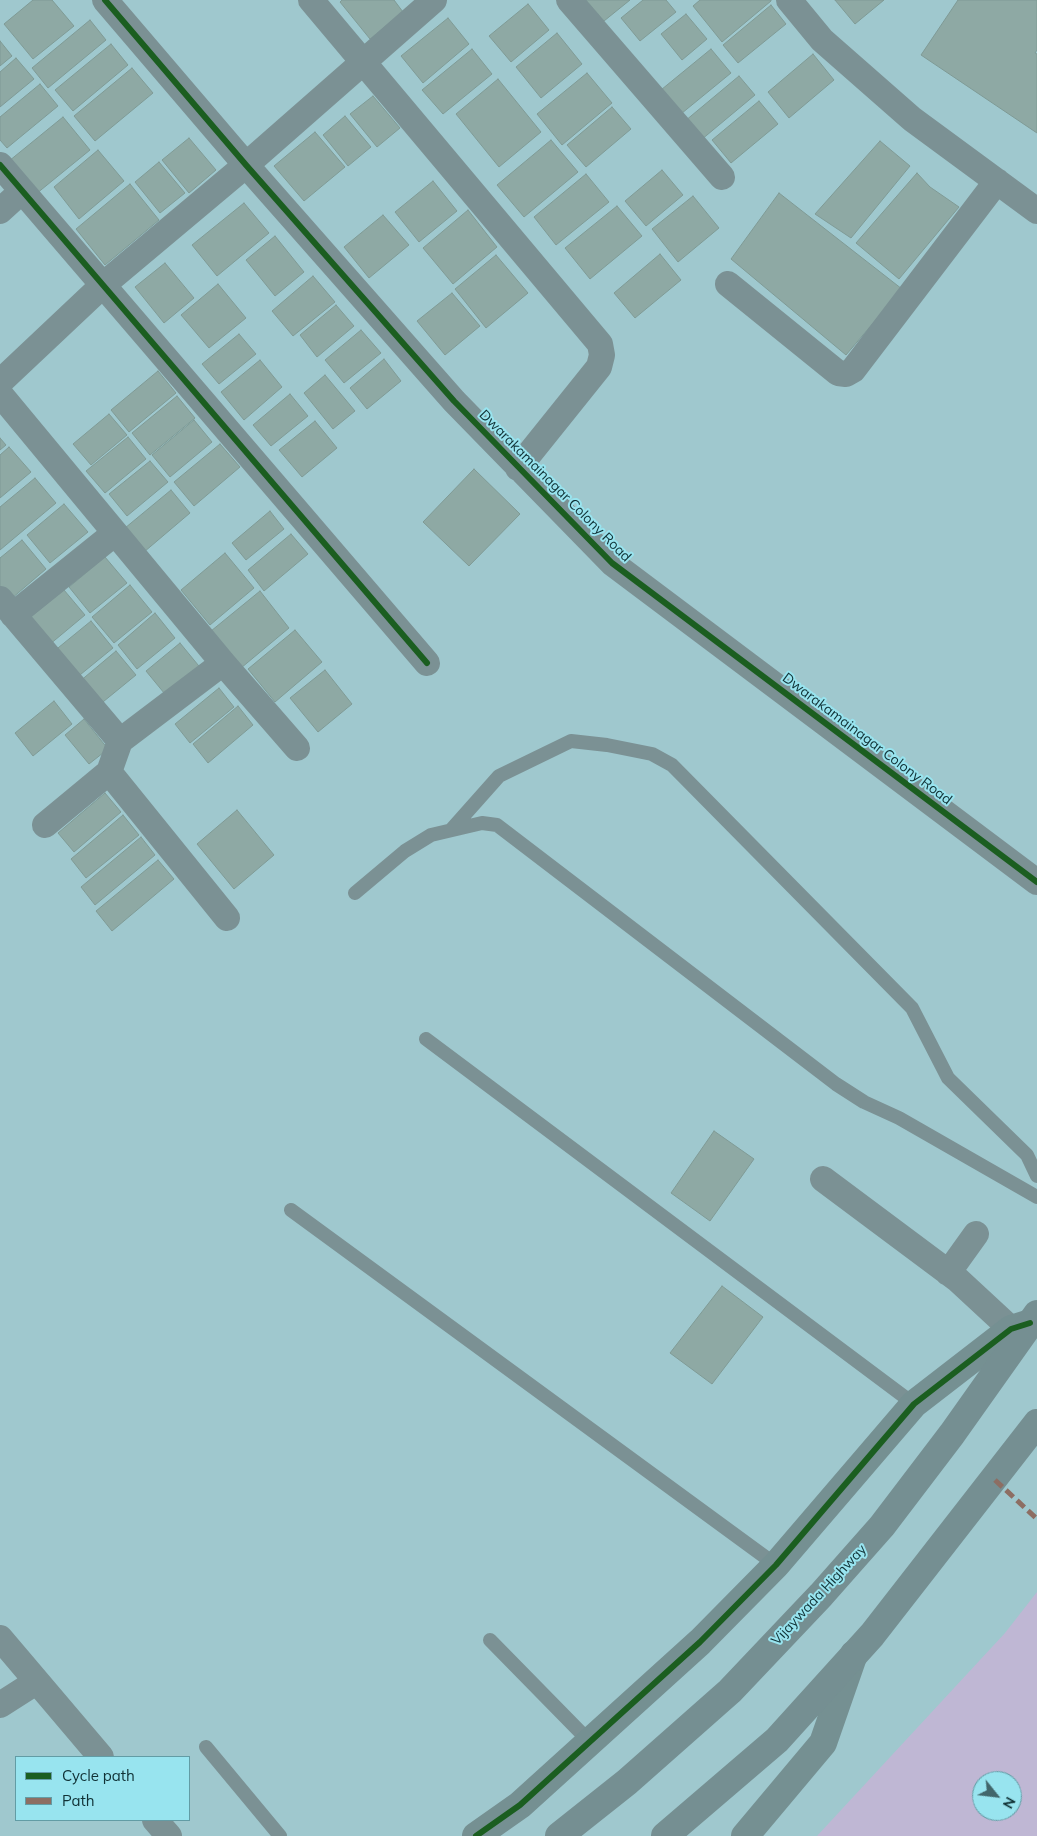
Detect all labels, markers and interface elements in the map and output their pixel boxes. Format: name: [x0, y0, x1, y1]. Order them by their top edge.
street label: Dwarakamainagar Colony Road: [476, 407, 634, 565]
street label: Dwarakamainagar Colony Road: [779, 670, 955, 808]
street label: Vijaywada Highway: [768, 1541, 870, 1649]
legend: [15, 1756, 190, 1821]
text: Cycle path: [62, 1766, 135, 1785]
north arrow: [972, 1771, 1022, 1821]
text: Path: [62, 1791, 94, 1810]
text: N: [999, 1794, 1020, 1812]

